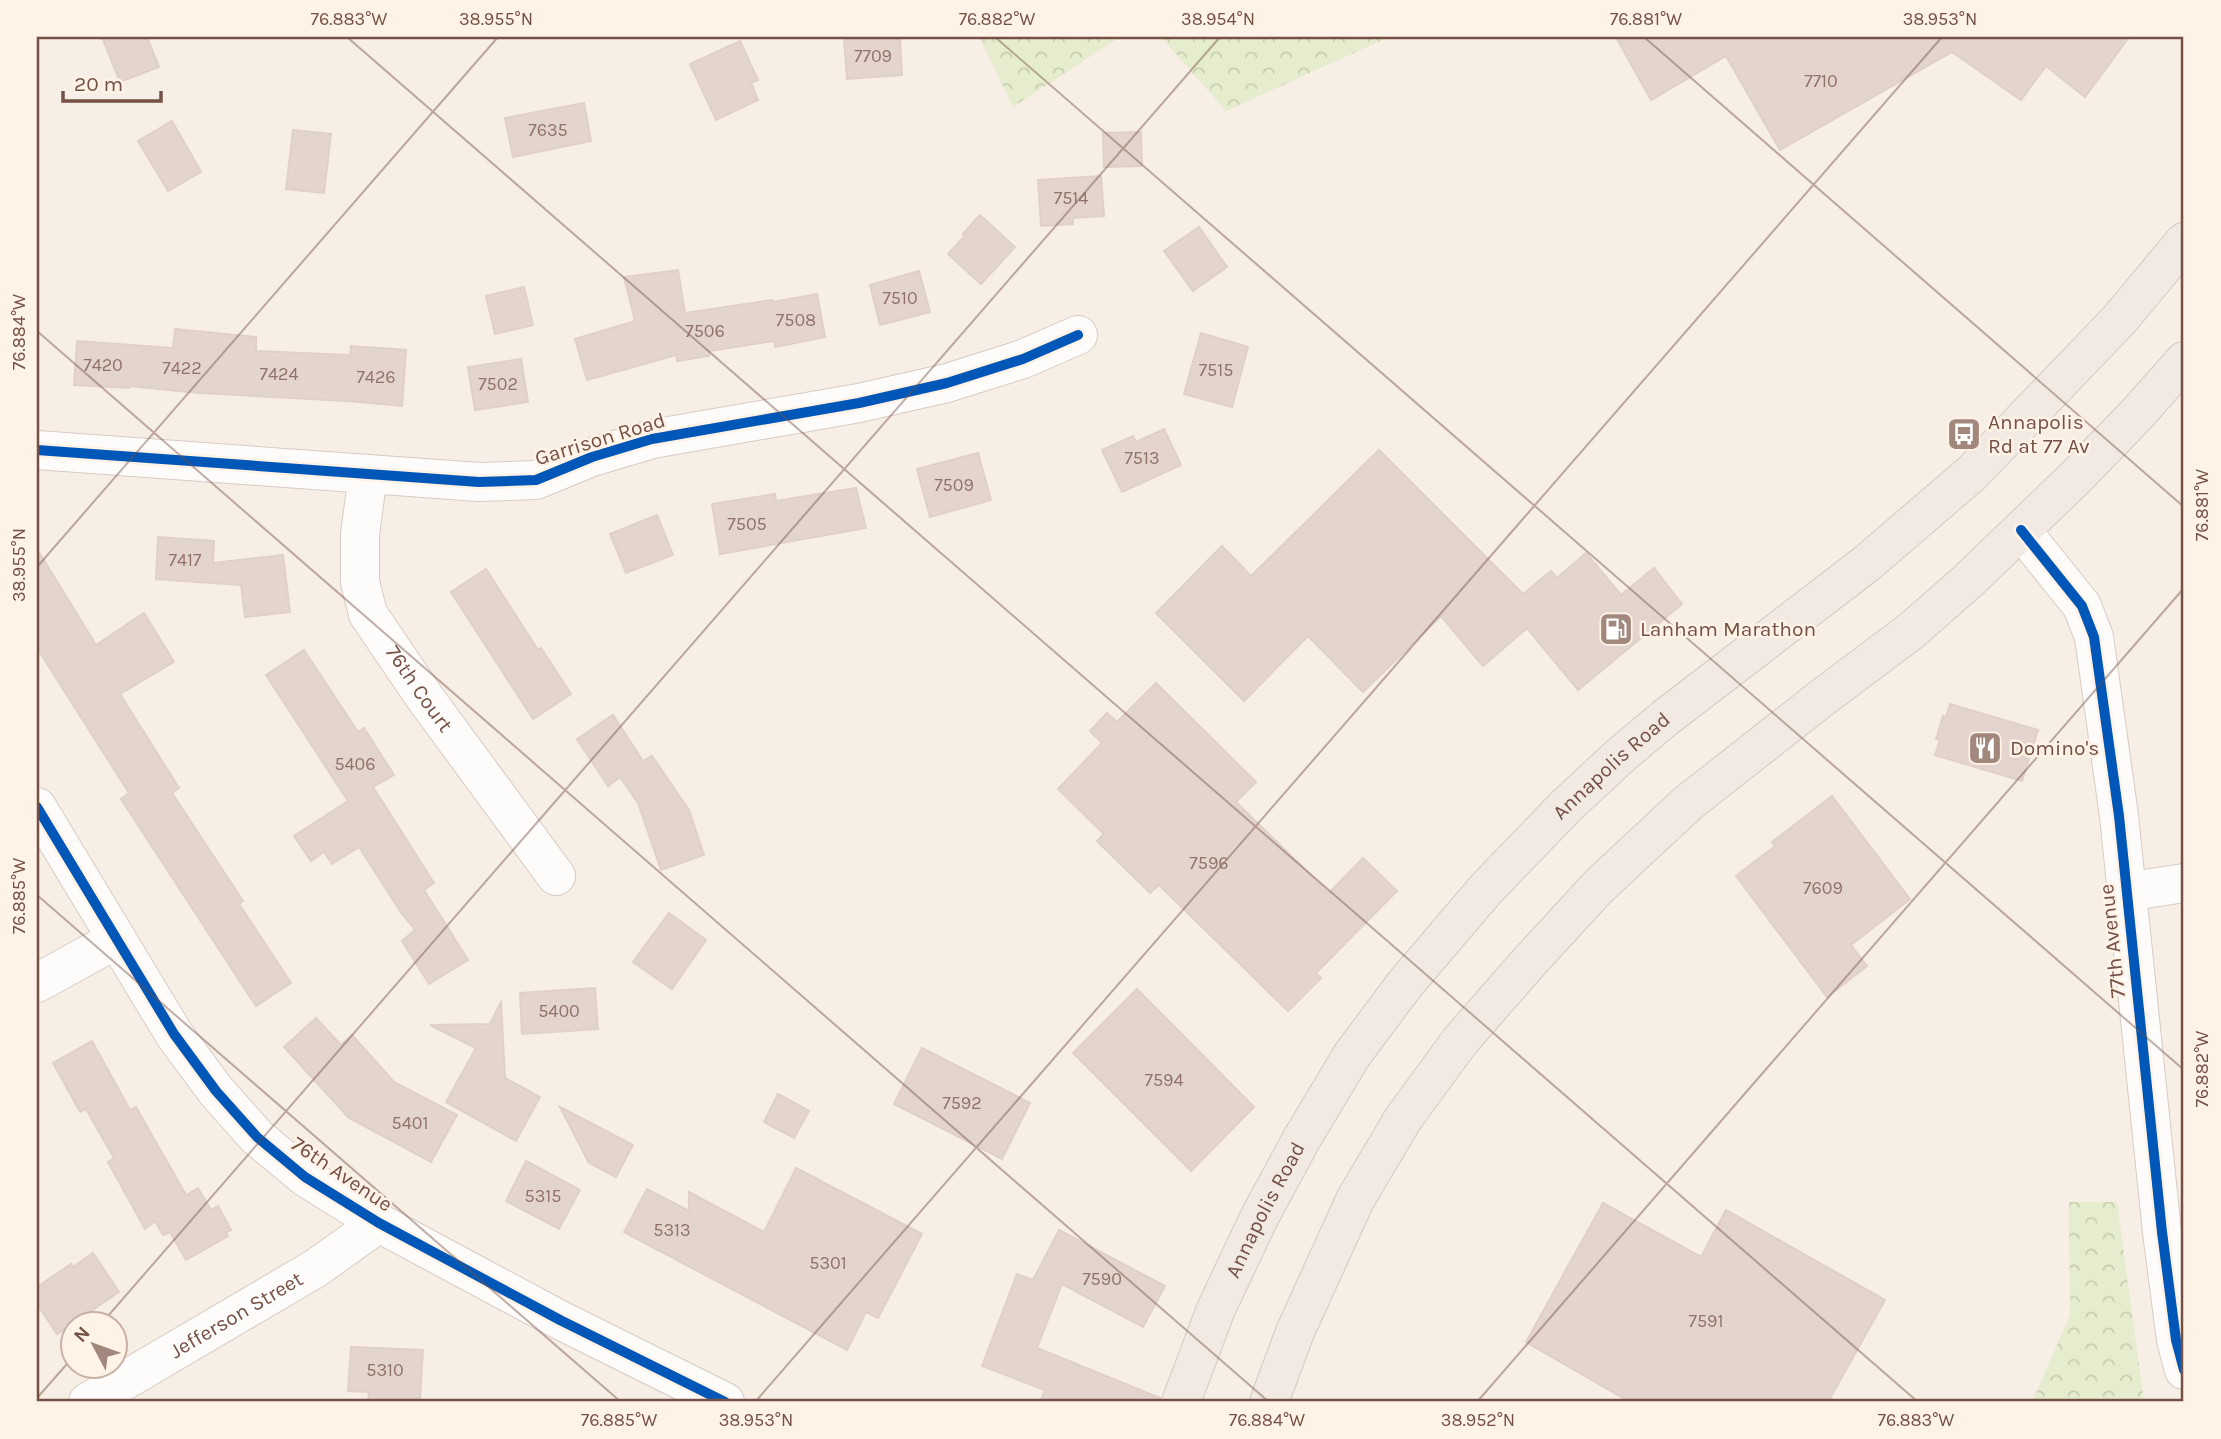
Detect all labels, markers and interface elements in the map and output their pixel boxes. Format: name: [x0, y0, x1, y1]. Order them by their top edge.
text: 76.883°W: [311, 8, 387, 30]
text: 38.955°N: [459, 8, 533, 30]
text: 76.882°W: [959, 8, 1035, 30]
text: 38.954°N: [1181, 8, 1255, 30]
text: 76.881°W: [1610, 8, 1682, 30]
text: 38.953°N: [1903, 8, 1977, 30]
house number: 7709: [854, 45, 892, 67]
scale bar: [63, 60, 161, 104]
house number: 7710: [1804, 70, 1838, 92]
text: 20 m: [74, 72, 123, 96]
house number: 7635: [528, 119, 568, 141]
house number: 7514: [1054, 187, 1088, 209]
house number: 7510: [882, 287, 918, 309]
text: 76.884°W: [8, 294, 30, 370]
house number: 7508: [776, 309, 816, 331]
house number: 7506: [685, 320, 725, 342]
house number: 7420: [83, 354, 123, 376]
house number: 7422: [162, 357, 202, 379]
house number: 7515: [1199, 359, 1233, 381]
house number: 7424: [260, 363, 299, 385]
house number: 7426: [356, 366, 396, 388]
house number: 7502: [478, 373, 518, 395]
street label: Garrison Road: [532, 408, 668, 470]
place label: Annapolis Rd at 77 Av: [1988, 410, 2090, 458]
bus stop icon: Annapolis Rd at 77 Av: [1945, 415, 1983, 453]
house number: 7513: [1124, 447, 1160, 469]
text: 76.881°W: [2191, 469, 2213, 541]
house number: 7509: [934, 474, 974, 496]
house number: 7505: [727, 513, 767, 535]
text: 38.955°N: [8, 528, 30, 602]
house number: 7417: [169, 549, 202, 571]
fuel station icon: Lanham Marathon: [1597, 610, 1635, 648]
place label: Lanham Marathon: [1640, 617, 1816, 641]
street label: 76th Court: [381, 641, 458, 737]
street label: Annapolis Road: [1548, 707, 1675, 824]
restaurant icon: Domino's: [1966, 729, 2004, 767]
place label: Domino's: [2010, 736, 2099, 760]
house number: 5406: [334, 753, 376, 775]
house number: 7596: [1189, 852, 1229, 874]
text: 76.885°W: [8, 858, 30, 934]
house number: 7609: [1803, 877, 1843, 899]
street label: 77th Avenue: [2094, 883, 2130, 999]
house number: 5400: [538, 1000, 580, 1022]
text: 76.882°W: [2191, 1031, 2213, 1107]
house number: 7594: [1144, 1069, 1184, 1091]
house number: 7592: [942, 1092, 982, 1114]
house number: 5401: [392, 1112, 428, 1134]
street label: 76th Avenue: [287, 1131, 397, 1217]
street label: Annapolis Road: [1221, 1138, 1310, 1282]
house number: 5315: [525, 1185, 561, 1207]
house number: 5313: [653, 1219, 691, 1241]
house number: 5301: [809, 1252, 847, 1274]
street label: Jefferson Street: [166, 1266, 307, 1363]
house number: 7590: [1082, 1268, 1122, 1290]
north arrow: [60, 1310, 130, 1380]
house number: 7591: [1688, 1310, 1724, 1332]
text: N: [69, 1322, 95, 1347]
house number: 5310: [366, 1359, 404, 1381]
text: 76.885°W: [581, 1409, 657, 1431]
text: 38.953°N: [719, 1409, 793, 1431]
text: 76.884°W: [1229, 1409, 1305, 1431]
text: 38.952°N: [1441, 1409, 1515, 1431]
text: 76.883°W: [1878, 1409, 1954, 1431]

